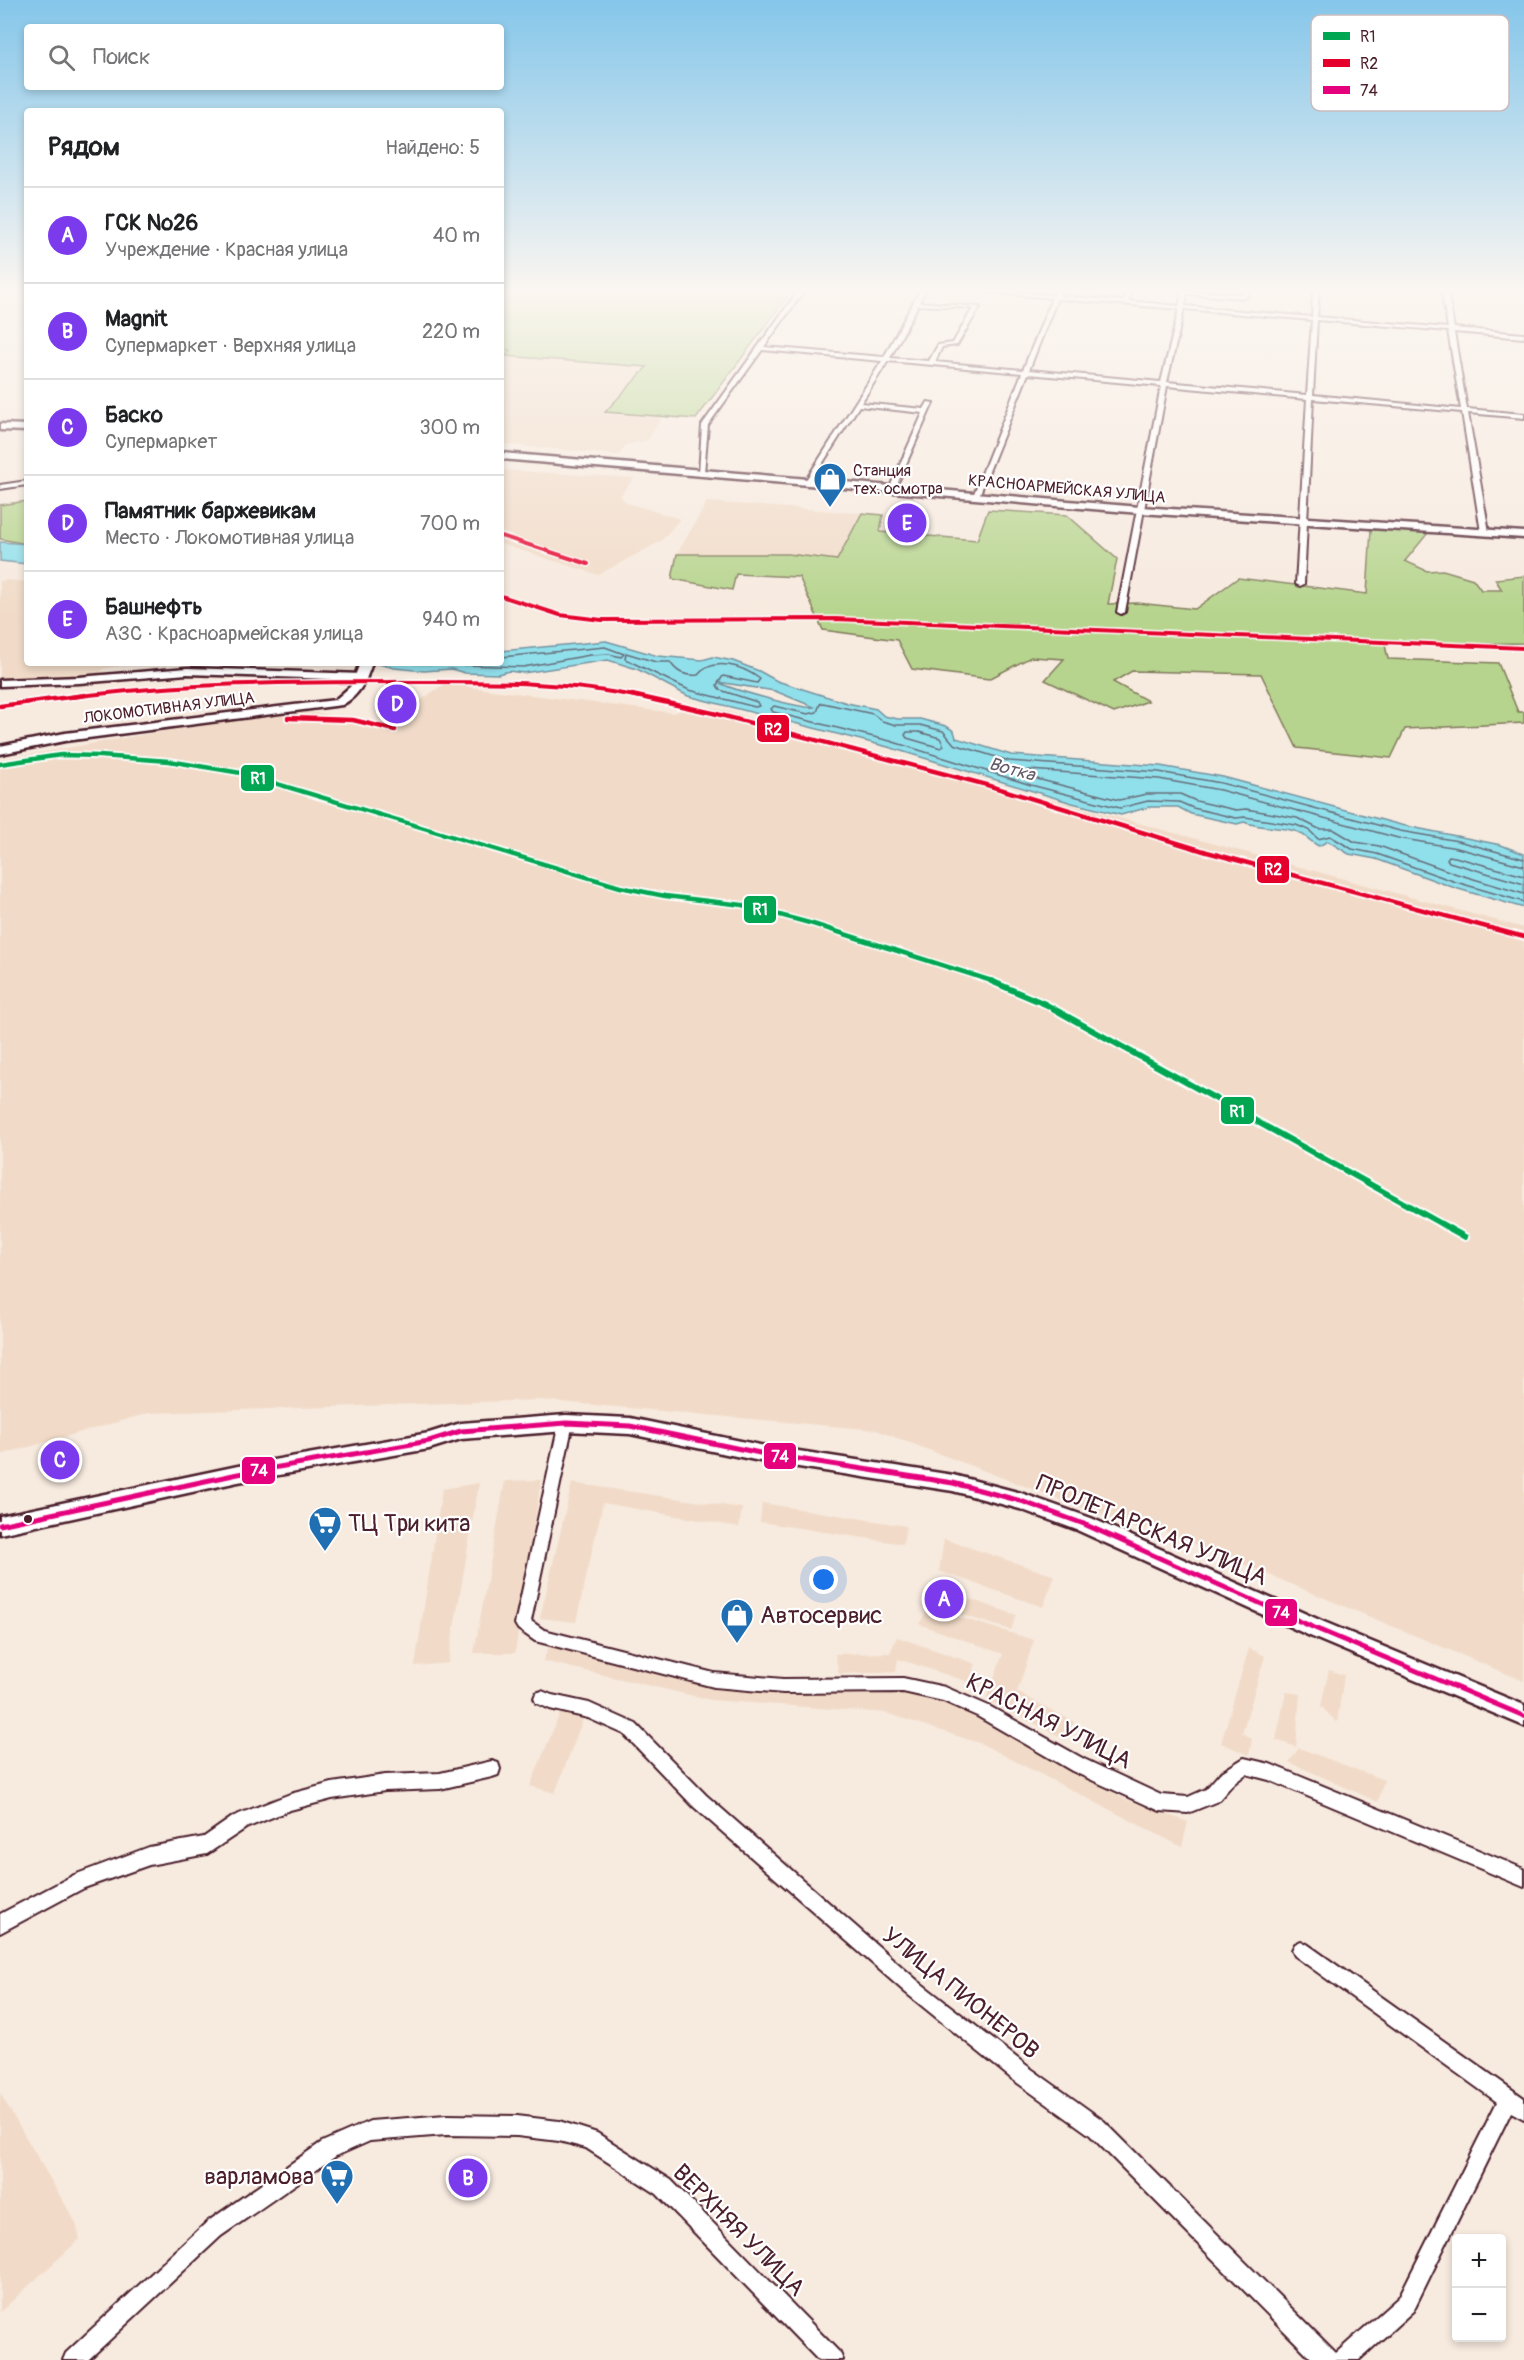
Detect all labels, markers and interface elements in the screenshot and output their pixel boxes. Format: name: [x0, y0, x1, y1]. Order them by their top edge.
legend: [1311, 15, 1509, 111]
search box: [24, 24, 504, 90]
text: R1: [1360, 27, 1376, 47]
icon: search: [45, 41, 78, 74]
text: Поиск: [93, 43, 150, 71]
text: R2: [1360, 54, 1378, 74]
text: 74: [1360, 81, 1378, 101]
text: Рядом: [48, 131, 120, 163]
text: Найдено: 5: [385, 135, 480, 160]
text: ГСК №26: [105, 209, 198, 237]
text: A: [61, 223, 74, 248]
text: 40 m: [433, 223, 480, 248]
text: Учреждение · Красная улица: [105, 237, 348, 262]
text: Magnit: [105, 305, 167, 333]
text: B: [62, 319, 73, 344]
text: 220 m: [422, 319, 480, 344]
text: Супермаркет · Верхняя улица: [105, 333, 356, 358]
text: Баско: [105, 401, 163, 429]
text: C: [61, 415, 74, 440]
text: 300 m: [419, 415, 480, 440]
text: Супермаркет: [105, 429, 217, 454]
shop icon: Станция тех. осмотра: [812, 461, 848, 508]
place label: Станция тех. осмотра: [853, 461, 943, 499]
street label: КРАСНОАРМЕЙСКАЯ УЛИЦА: [967, 470, 1167, 508]
text: Памятник баржевикам: [105, 497, 316, 525]
pin: E: [888, 500, 926, 546]
text: D: [61, 511, 74, 536]
text: 700 m: [420, 511, 480, 536]
text: Место · Локомотивная улица: [105, 525, 354, 550]
text: Башнефть: [105, 593, 203, 621]
text: E: [62, 607, 73, 632]
text: 940 m: [422, 607, 480, 632]
text: АЗС · Красноармейская улица: [105, 621, 363, 646]
pin: D: [378, 682, 416, 726]
street label: ЛОКОМОТИВНАЯ УЛИЦА: [81, 688, 256, 729]
line badge: R2: [756, 714, 790, 743]
text: R2: [764, 720, 782, 740]
water label: Вотка: [986, 752, 1039, 787]
line badge: R1: [240, 764, 275, 792]
text: R1: [250, 769, 266, 789]
line badge: R2: [1256, 855, 1290, 884]
text: R2: [1264, 860, 1282, 880]
line badge: R1: [743, 895, 777, 924]
text: R1: [752, 900, 768, 920]
line badge: R1: [1220, 1096, 1255, 1125]
text: R1: [1229, 1102, 1245, 1122]
pin: C: [40, 1438, 80, 1482]
line badge: 74: [763, 1442, 797, 1470]
text: 74: [771, 1447, 790, 1467]
line badge: 74: [241, 1456, 276, 1485]
text: 74: [250, 1461, 269, 1481]
street label: ПРОЛЕТАРСКАЯ УЛИЦА: [1032, 1469, 1272, 1592]
supermarket icon: ТЦ Три кита: [307, 1505, 343, 1552]
place label: ТЦ Три кита: [348, 1509, 470, 1538]
unlabelled marker: [22, 1513, 34, 1525]
your location: [809, 1565, 838, 1594]
pin: A: [924, 1576, 964, 1622]
shop icon: Автосервис: [719, 1597, 755, 1644]
line badge: 74: [1264, 1598, 1298, 1627]
place label: Автосервис: [760, 1601, 882, 1630]
text: 74: [1272, 1603, 1291, 1623]
street label: КРАСНАЯ УЛИЦА: [961, 1667, 1136, 1776]
street label: УЛИЦА ПИОНЕРОВ: [876, 1921, 1045, 2066]
pin: B: [448, 2156, 488, 2200]
supermarket icon: варламова: [319, 2158, 355, 2205]
street label: ВЕРХНЯЯ УЛИЦА: [667, 2158, 811, 2302]
place label: варламова: [204, 2162, 314, 2191]
map controls: [1452, 2234, 1506, 2342]
button: +: [1452, 2234, 1506, 2288]
button: −: [1452, 2288, 1506, 2342]

